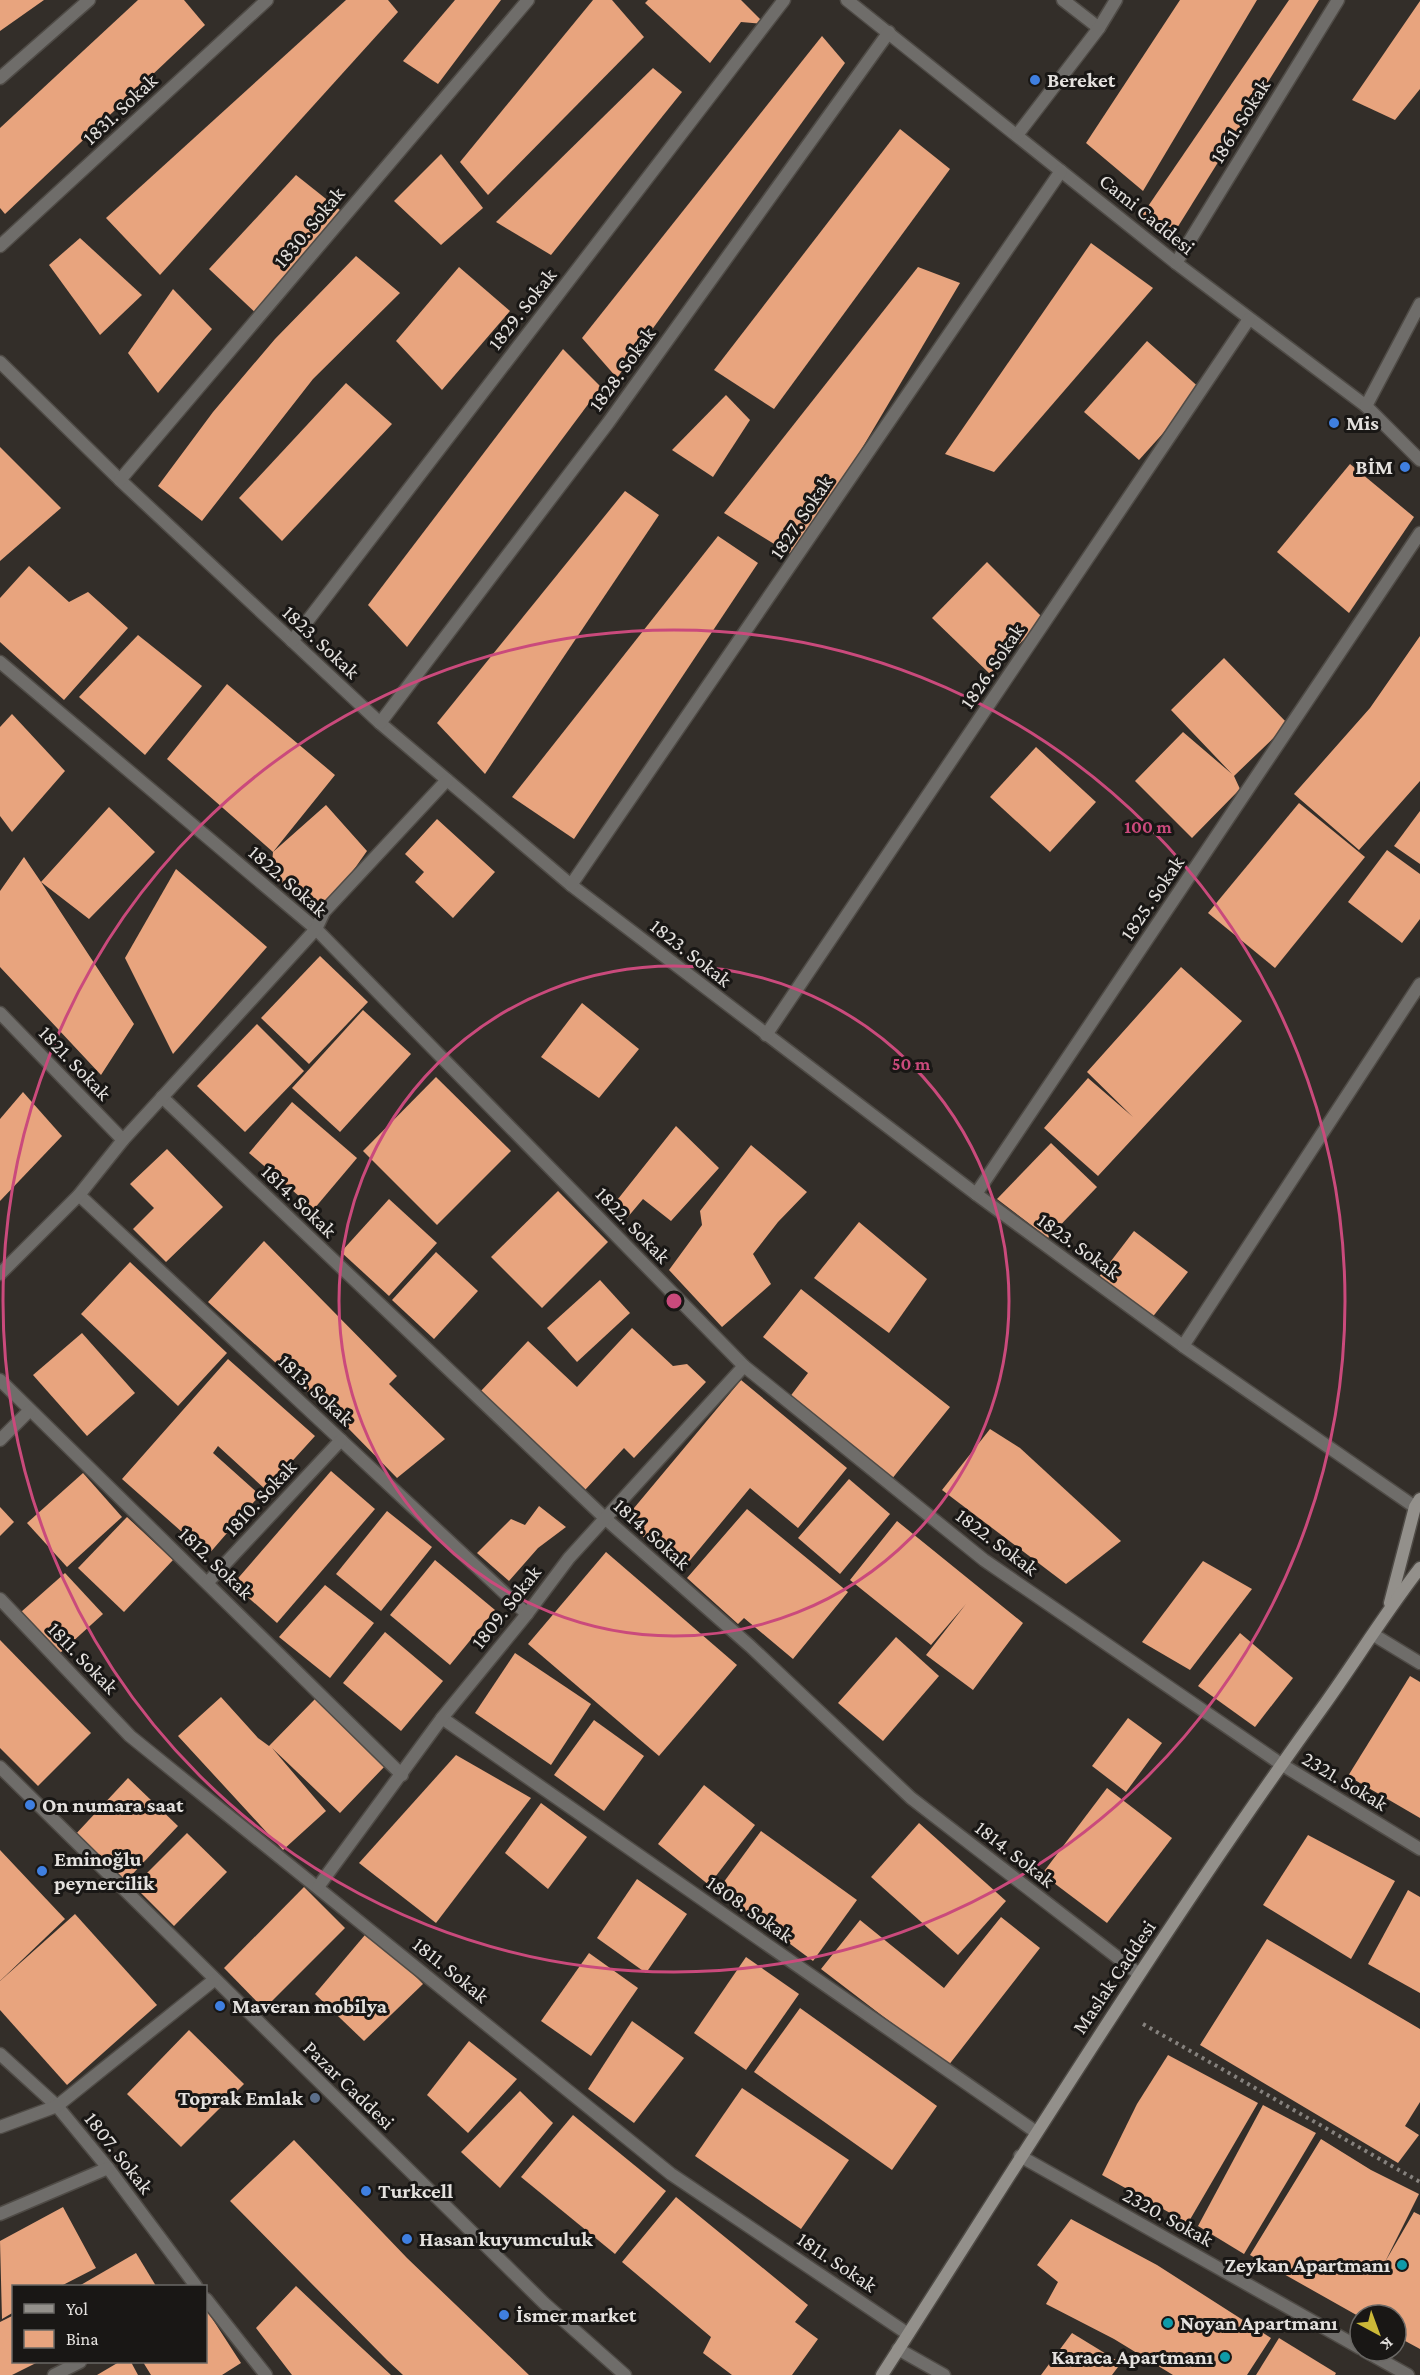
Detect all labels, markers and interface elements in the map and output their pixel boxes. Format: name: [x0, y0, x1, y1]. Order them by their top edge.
street label: 1831. Sokak: [78, 68, 162, 150]
place label: Bereket: [1047, 68, 1116, 92]
marker: Bereket: [1028, 73, 1042, 87]
street label: 1861. Sokak: [1205, 75, 1275, 167]
street label: Cami Caddesi: [1095, 168, 1200, 260]
street label: 1830. Sokak: [268, 182, 350, 272]
street label: 1829. Sokak: [483, 263, 561, 355]
street label: 1828. Sokak: [584, 322, 660, 416]
place label: Mis: [1346, 411, 1379, 435]
marker: Mis: [1327, 416, 1341, 430]
place label: BİM: [1355, 455, 1393, 479]
marker: BİM: [1398, 460, 1412, 474]
street label: 1827. Sokak: [764, 471, 838, 563]
street label: 1823. Sokak: [277, 600, 365, 684]
street label: 1826. Sokak: [955, 619, 1029, 713]
text: 100 m: [1124, 817, 1172, 837]
street label: 1822. Sokak: [244, 840, 332, 922]
street label: 1825. Sokak: [1115, 851, 1189, 945]
street label: 1823. Sokak: [646, 914, 736, 992]
street label: 1821. Sokak: [34, 1021, 116, 1105]
text: 50 m: [892, 1054, 931, 1074]
street label: 1814. Sokak: [257, 1160, 341, 1242]
street label: 1822. Sokak: [591, 1182, 675, 1268]
street label: 1823. Sokak: [1033, 1208, 1125, 1284]
centre of rings: [664, 1291, 684, 1311]
street label: 1813. Sokak: [274, 1349, 358, 1431]
street label: 1810. Sokak: [219, 1455, 301, 1541]
street label: 1814. Sokak: [609, 1493, 695, 1575]
street label: 1822. Sokak: [951, 1503, 1043, 1581]
street label: 1812. Sokak: [174, 1522, 258, 1604]
street label: 1809. Sokak: [466, 1561, 546, 1653]
street label: 1811. Sokak: [43, 1617, 123, 1699]
street label: 2321. Sokak: [1298, 1746, 1392, 1816]
place label: On numara saat: [42, 1793, 184, 1817]
marker: On numara saat: [23, 1798, 37, 1812]
street label: 1814. Sokak: [970, 1815, 1060, 1893]
place label: Eminoğlu peynercilik: [54, 1847, 155, 1895]
marker: Eminoğlu peynercilik: [35, 1864, 49, 1878]
street label: 1808. Sokak: [702, 1871, 798, 1947]
street label: Maslak Caddesi: [1067, 1915, 1161, 2038]
street label: 1811. Sokak: [408, 1932, 494, 2008]
place label: Maveran mobilya: [232, 1994, 388, 2018]
marker: Maveran mobilya: [213, 1999, 227, 2013]
street label: Pazar Caddesi: [299, 2036, 400, 2135]
place label: Toprak Emlak: [178, 2086, 304, 2110]
marker: Toprak Emlak: [308, 2091, 322, 2105]
street label: 1807. Sokak: [80, 2107, 158, 2199]
place label: Turkcell: [378, 2179, 453, 2203]
street label: 2320. Sokak: [1118, 2182, 1218, 2252]
marker: Turkcell: [359, 2184, 373, 2198]
place label: Hasan kuyumculuk: [419, 2227, 593, 2251]
street label: 1811. Sokak: [793, 2227, 881, 2297]
marker: Hasan kuyumculuk: [400, 2232, 414, 2246]
place label: Zeykan Apartmanı: [1225, 2253, 1390, 2277]
marker: Zeykan Apartmanı: [1395, 2258, 1409, 2272]
legend: [12, 2285, 207, 2363]
text: Yol: [66, 2299, 88, 2319]
place label: İsmer market: [516, 2303, 637, 2327]
north arrow: [1348, 2303, 1408, 2363]
marker: İsmer market: [497, 2308, 511, 2322]
place label: Noyan Apartmanı: [1180, 2311, 1338, 2335]
marker: Noyan Apartmanı: [1161, 2316, 1175, 2330]
text: Bina: [66, 2329, 99, 2349]
text: K: [1377, 2334, 1397, 2354]
place label: Karaca Apartmanı: [1051, 2345, 1213, 2369]
marker: Karaca Apartmanı: [1218, 2350, 1232, 2364]

